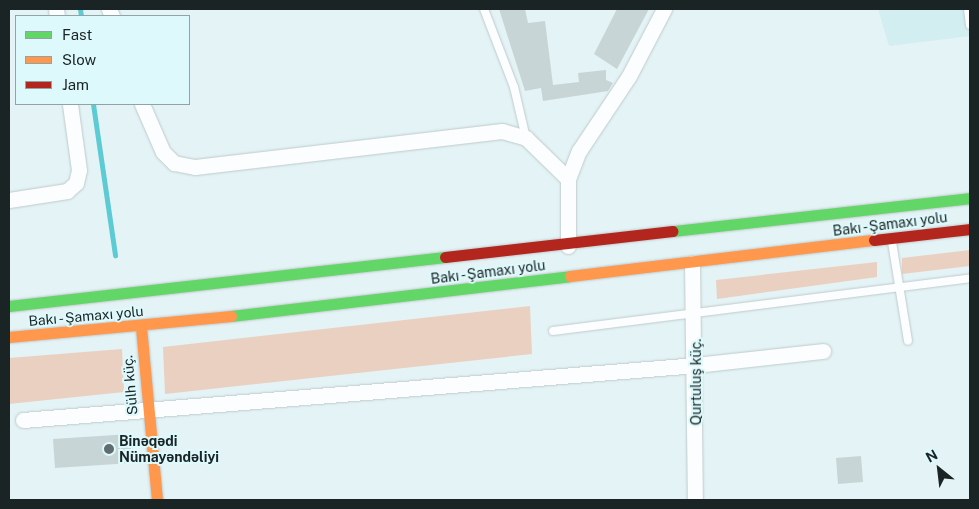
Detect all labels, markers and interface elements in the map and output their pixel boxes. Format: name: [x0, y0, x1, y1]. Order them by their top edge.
legend: [15, 15, 190, 105]
text: Fast: [62, 26, 92, 43]
text: Slow: [62, 51, 96, 68]
text: Jam: [62, 76, 89, 93]
street label: Bakı - Şamaxı yolu: [830, 208, 950, 240]
street label: Bakı - Şamaxı yolu: [428, 256, 548, 288]
street label: Bakı - Şamaxı yolu: [26, 302, 146, 330]
street label: Qurtuluş küç.: [688, 339, 704, 425]
street label: Sülh küç.: [119, 354, 141, 416]
place label: Binəqədi Nümayəndəliyi: [119, 433, 219, 466]
marker: Binəqədi Nümayəndəliyi: [103, 443, 115, 455]
north arrow: [914, 444, 964, 494]
text: N: [923, 446, 940, 466]

